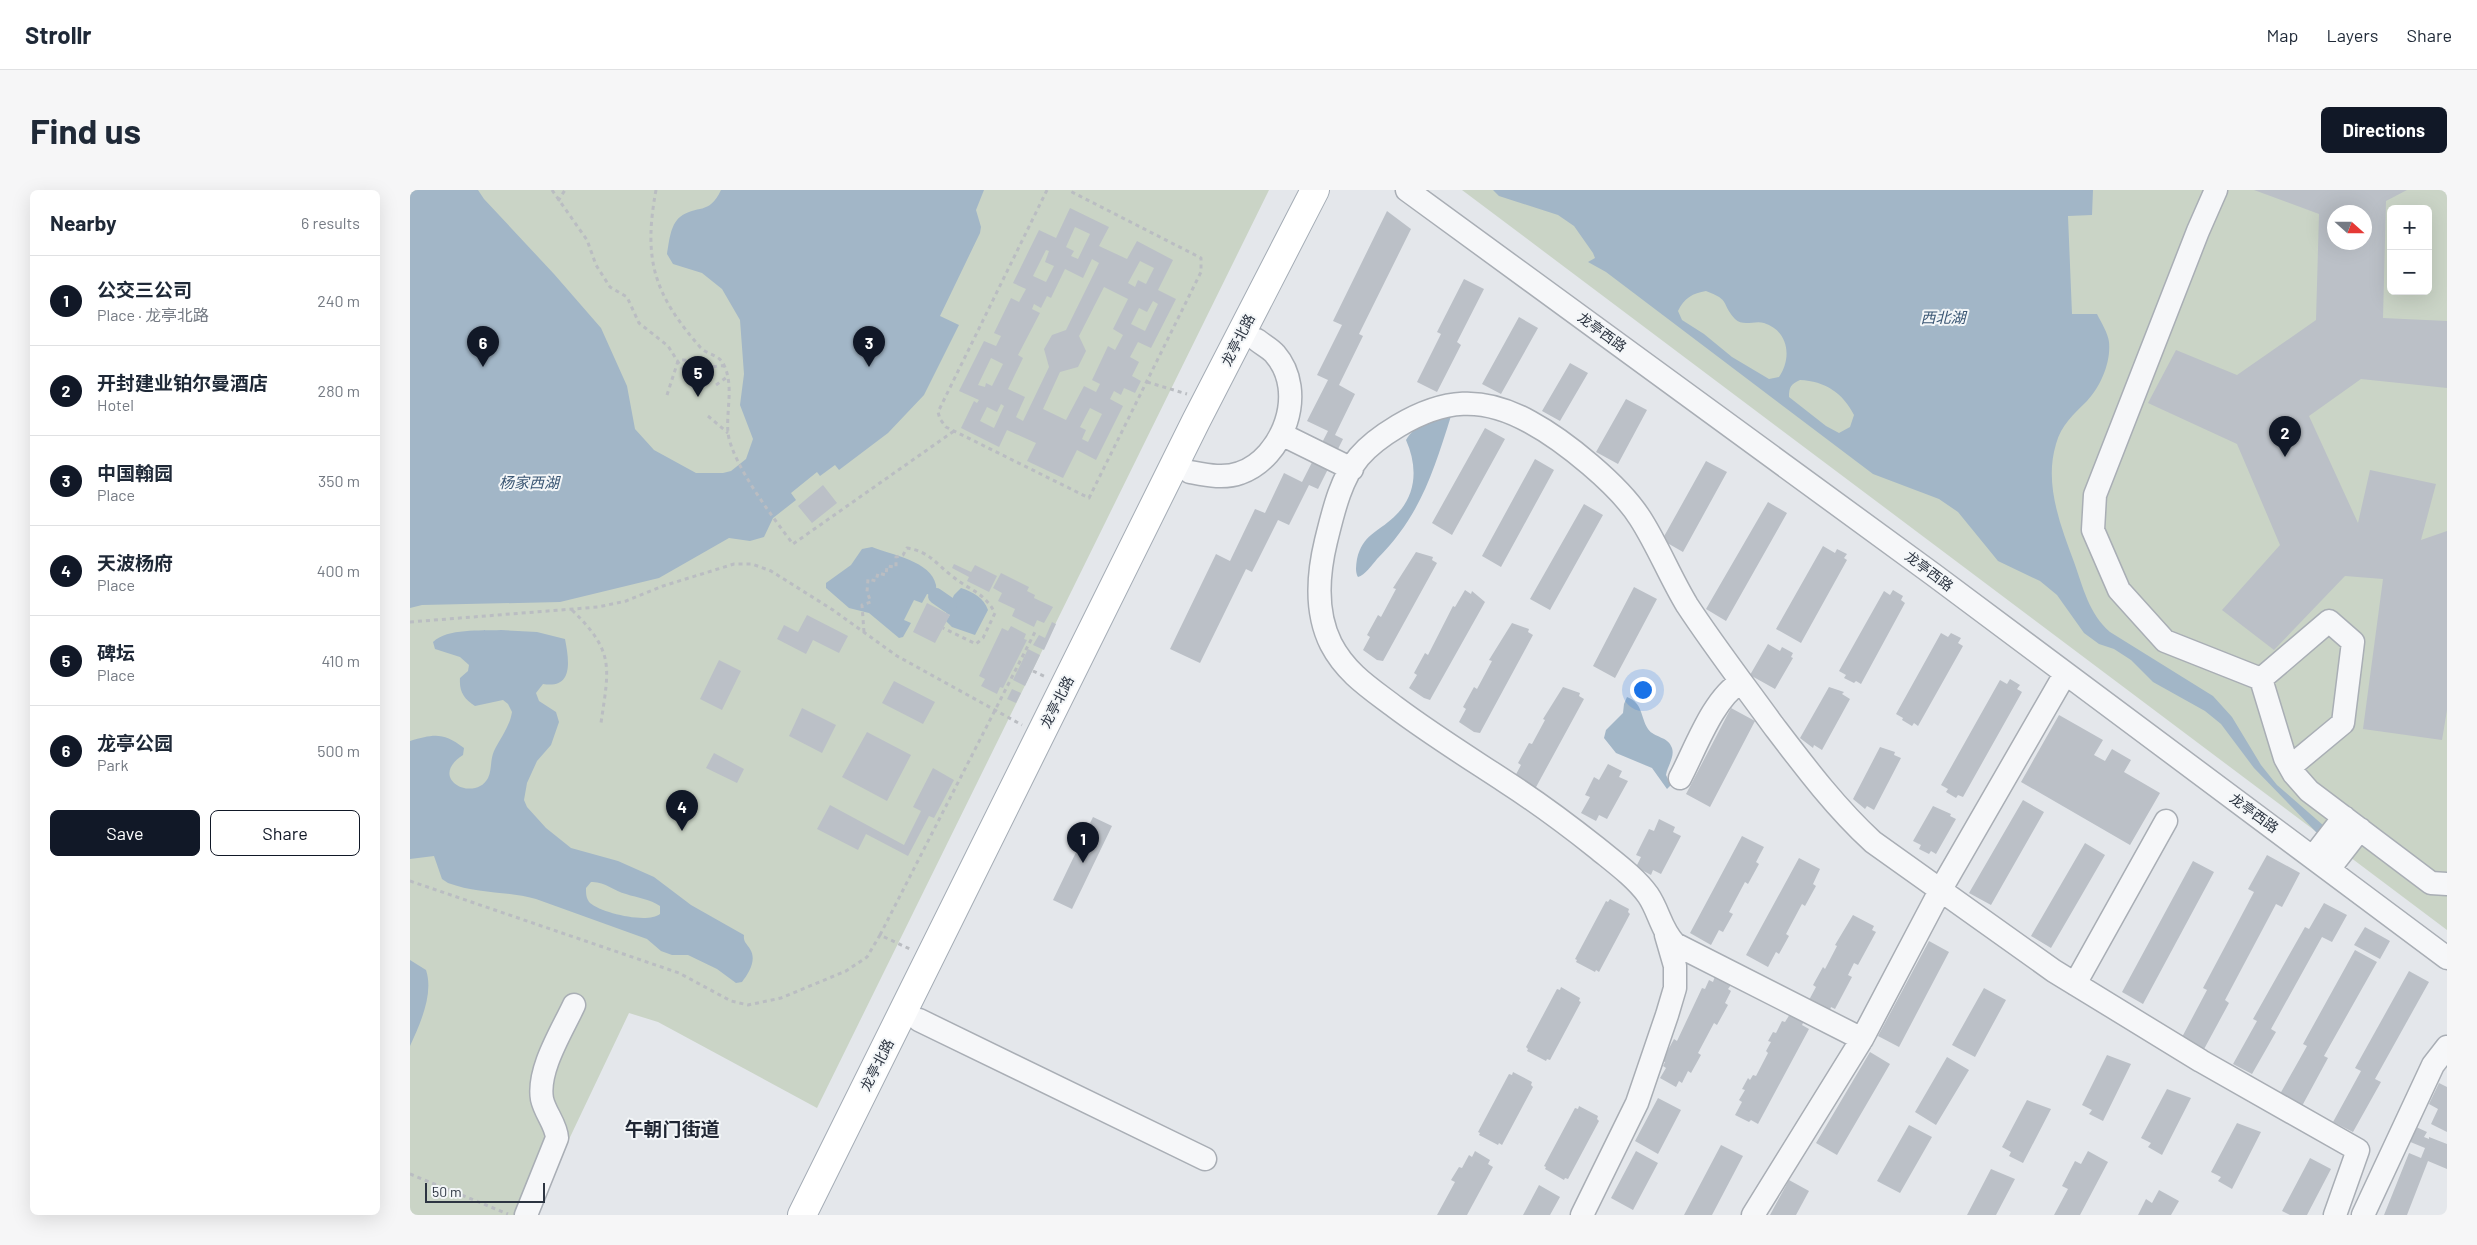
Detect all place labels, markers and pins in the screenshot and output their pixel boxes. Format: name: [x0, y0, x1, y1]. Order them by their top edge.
pin: 6: [467, 326, 499, 367]
pin: 3: [853, 326, 885, 367]
pin: 5: [682, 356, 714, 397]
pin: 2: [2269, 416, 2301, 457]
pin: 4: [666, 790, 698, 831]
pin: 1: [1067, 822, 1099, 863]

